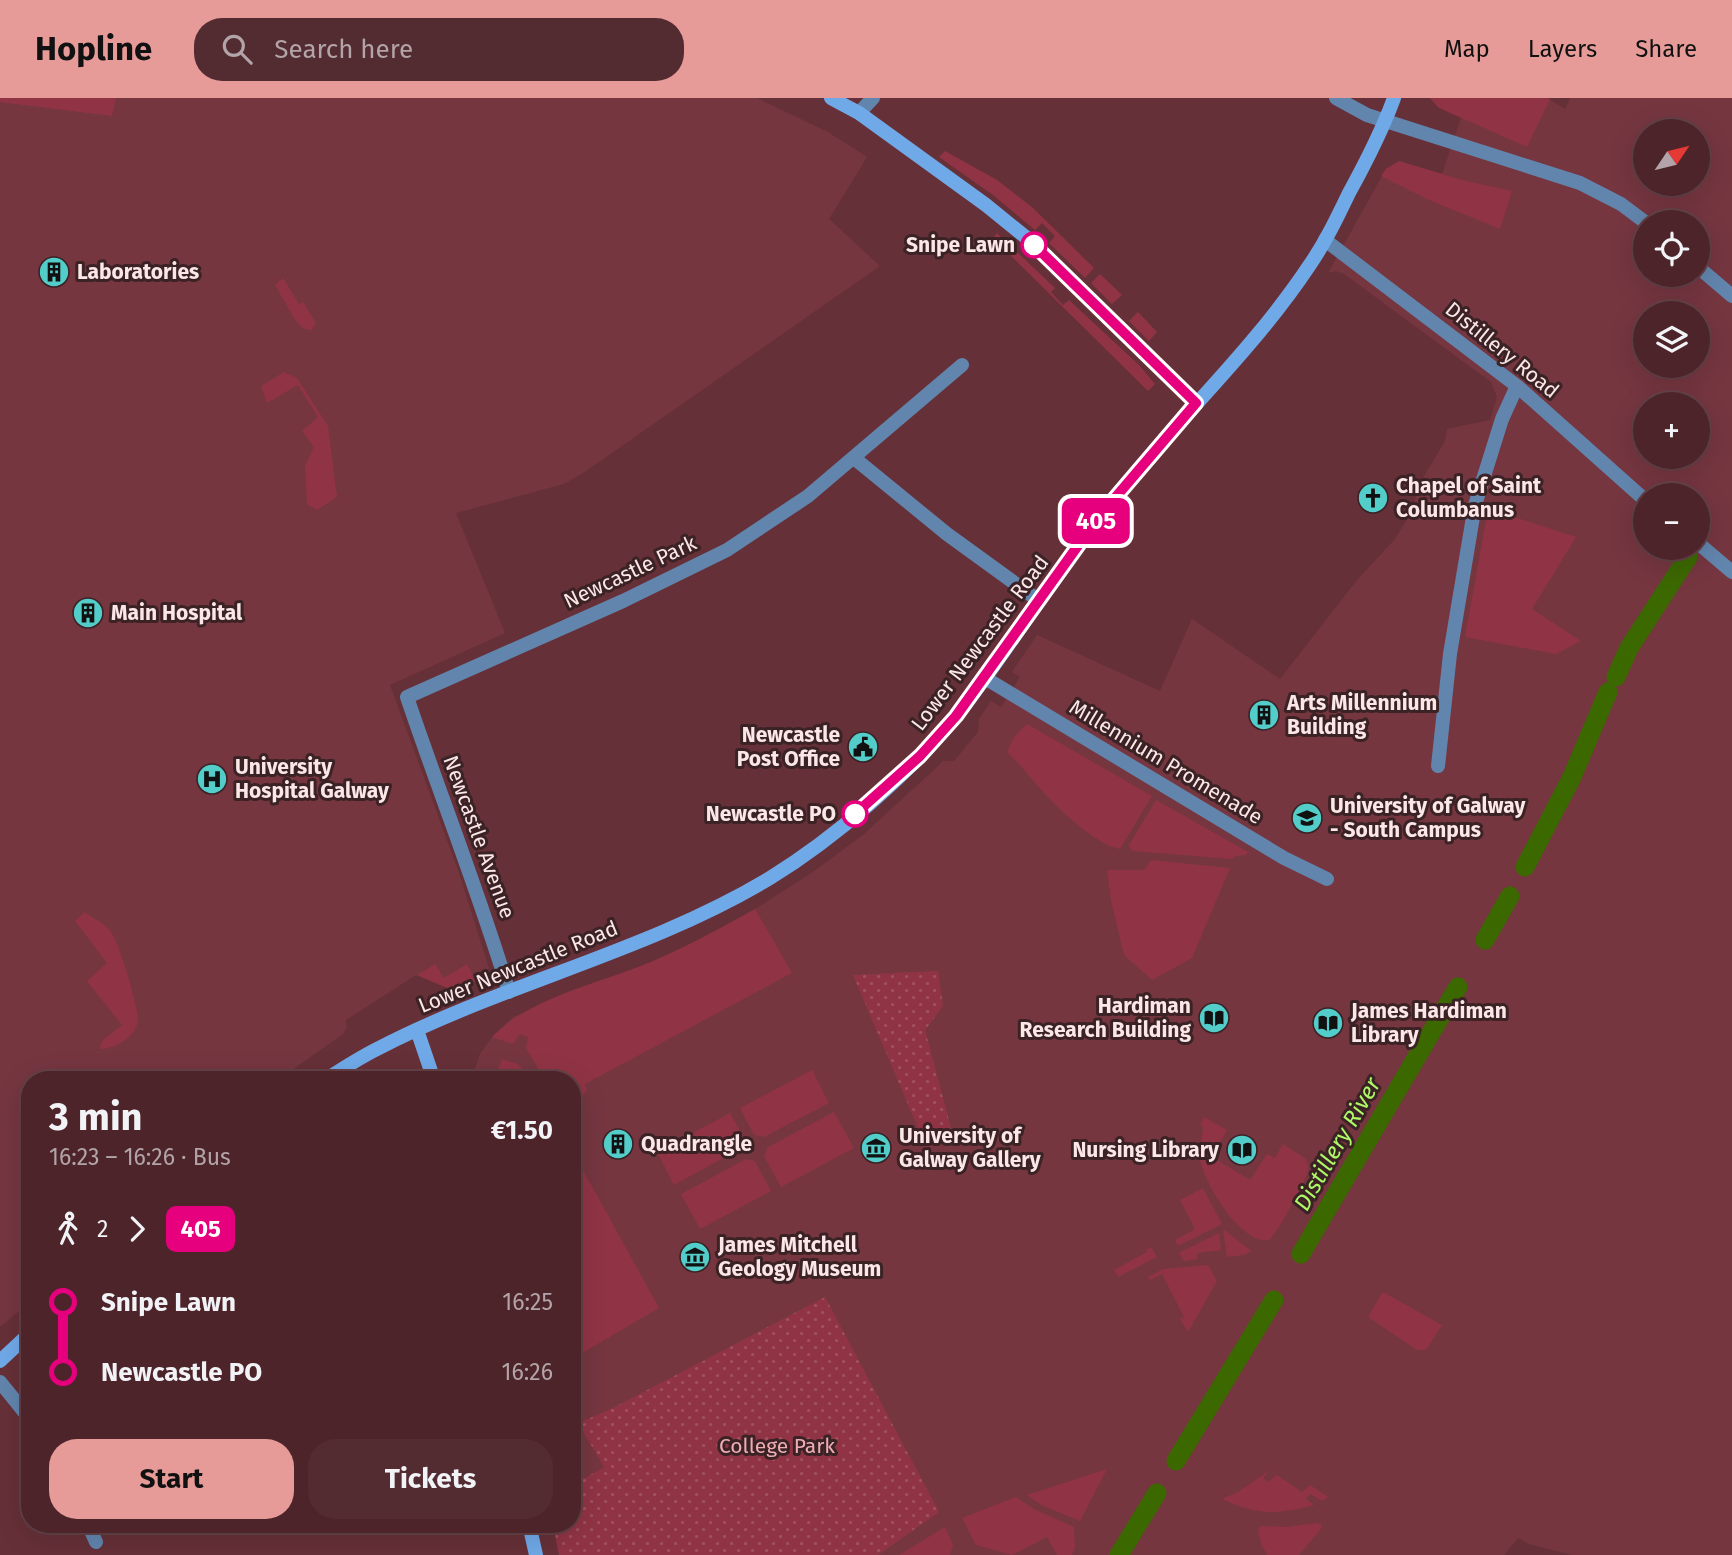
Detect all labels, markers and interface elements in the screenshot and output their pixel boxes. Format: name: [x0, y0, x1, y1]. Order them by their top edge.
search box: [194, 18, 684, 81]
text: Hopline: [35, 29, 152, 69]
icon: search: [218, 30, 256, 68]
text: Search here: [274, 34, 413, 65]
text: Map: [1444, 35, 1490, 63]
text: Layers: [1528, 35, 1597, 63]
text: Share: [1635, 35, 1697, 63]
north arrow: [1633, 119, 1710, 196]
map controls: [1633, 119, 1710, 560]
button: locate: [1633, 210, 1710, 287]
place label: Snipe Lawn: [906, 232, 1015, 258]
marker: Snipe Lawn: [1021, 232, 1047, 258]
building icon: Laboratories: [37, 255, 71, 289]
place label: Laboratories: [77, 259, 199, 285]
street label: Distillery Road: [1440, 296, 1564, 404]
button: layers: [1633, 301, 1710, 378]
button: +: [1633, 392, 1710, 469]
place label: Chapel of Saint Columbanus: [1396, 473, 1542, 523]
church icon: Chapel of Saint Columbanus: [1356, 481, 1390, 515]
button: −: [1633, 483, 1710, 560]
line badge: 405: [1056, 498, 1136, 544]
text: 405: [1076, 507, 1116, 535]
street label: Newcastle Park: [559, 530, 701, 614]
street label: Lower Newcastle Road: [906, 550, 1054, 736]
building icon: Main Hospital: [71, 596, 105, 630]
place label: Main Hospital: [111, 600, 243, 626]
place label: Arts Millennium Building: [1286, 690, 1437, 740]
street label: Millennium Promenade: [1065, 694, 1267, 830]
building icon: Arts Millennium Building: [1247, 698, 1281, 732]
place label: Newcastle Post Office: [737, 722, 840, 772]
public building icon: Newcastle Post Office: [846, 730, 880, 764]
street label: Newcastle Avenue: [437, 752, 521, 922]
place label: University Hospital Galway: [235, 754, 389, 804]
hospital icon: University Hospital Galway: [195, 762, 229, 796]
place label: University of Galway - South Campus: [1330, 793, 1525, 843]
place label: Newcastle PO: [706, 801, 836, 827]
marker: Newcastle PO: [842, 801, 868, 827]
school or university icon: University of Galway - South Campus: [1290, 801, 1324, 835]
street label: Lower Newcastle Road: [414, 915, 622, 1019]
place label: Hardiman Research Building: [1020, 993, 1191, 1043]
place label: James Hardiman Library: [1350, 998, 1507, 1048]
library icon: Hardiman Research Building: [1197, 1001, 1231, 1035]
library icon: James Hardiman Library: [1311, 1006, 1345, 1040]
water label: Distillery River: [1288, 1071, 1387, 1216]
text: 3 min: [49, 1094, 143, 1140]
text: €1.50: [491, 1115, 553, 1146]
place label: University of Galway Gallery: [899, 1123, 1041, 1173]
building icon: Quadrangle: [601, 1127, 635, 1161]
place label: Quadrangle: [641, 1131, 753, 1157]
museum icon: University of Galway Gallery: [859, 1131, 893, 1165]
library icon: Nursing Library: [1225, 1133, 1259, 1167]
place label: Nursing Library: [1072, 1137, 1219, 1163]
text: 16:23 – 16:26 · Bus: [49, 1143, 231, 1171]
icon: walk: [49, 1210, 87, 1248]
icon: forward: [118, 1210, 156, 1248]
text: 2: [97, 1215, 108, 1243]
text: 405: [180, 1215, 221, 1243]
place label: James Mitchell Geology Museum: [717, 1232, 881, 1282]
museum icon: James Mitchell Geology Museum: [678, 1240, 712, 1274]
text: Snipe Lawn: [101, 1287, 236, 1318]
text: 16:25: [502, 1288, 553, 1316]
text: Newcastle PO: [101, 1357, 262, 1388]
text: 16:26: [502, 1358, 553, 1386]
park label: College Park: [719, 1433, 835, 1459]
button: Start: [49, 1439, 294, 1519]
button: Tickets: [308, 1439, 553, 1519]

